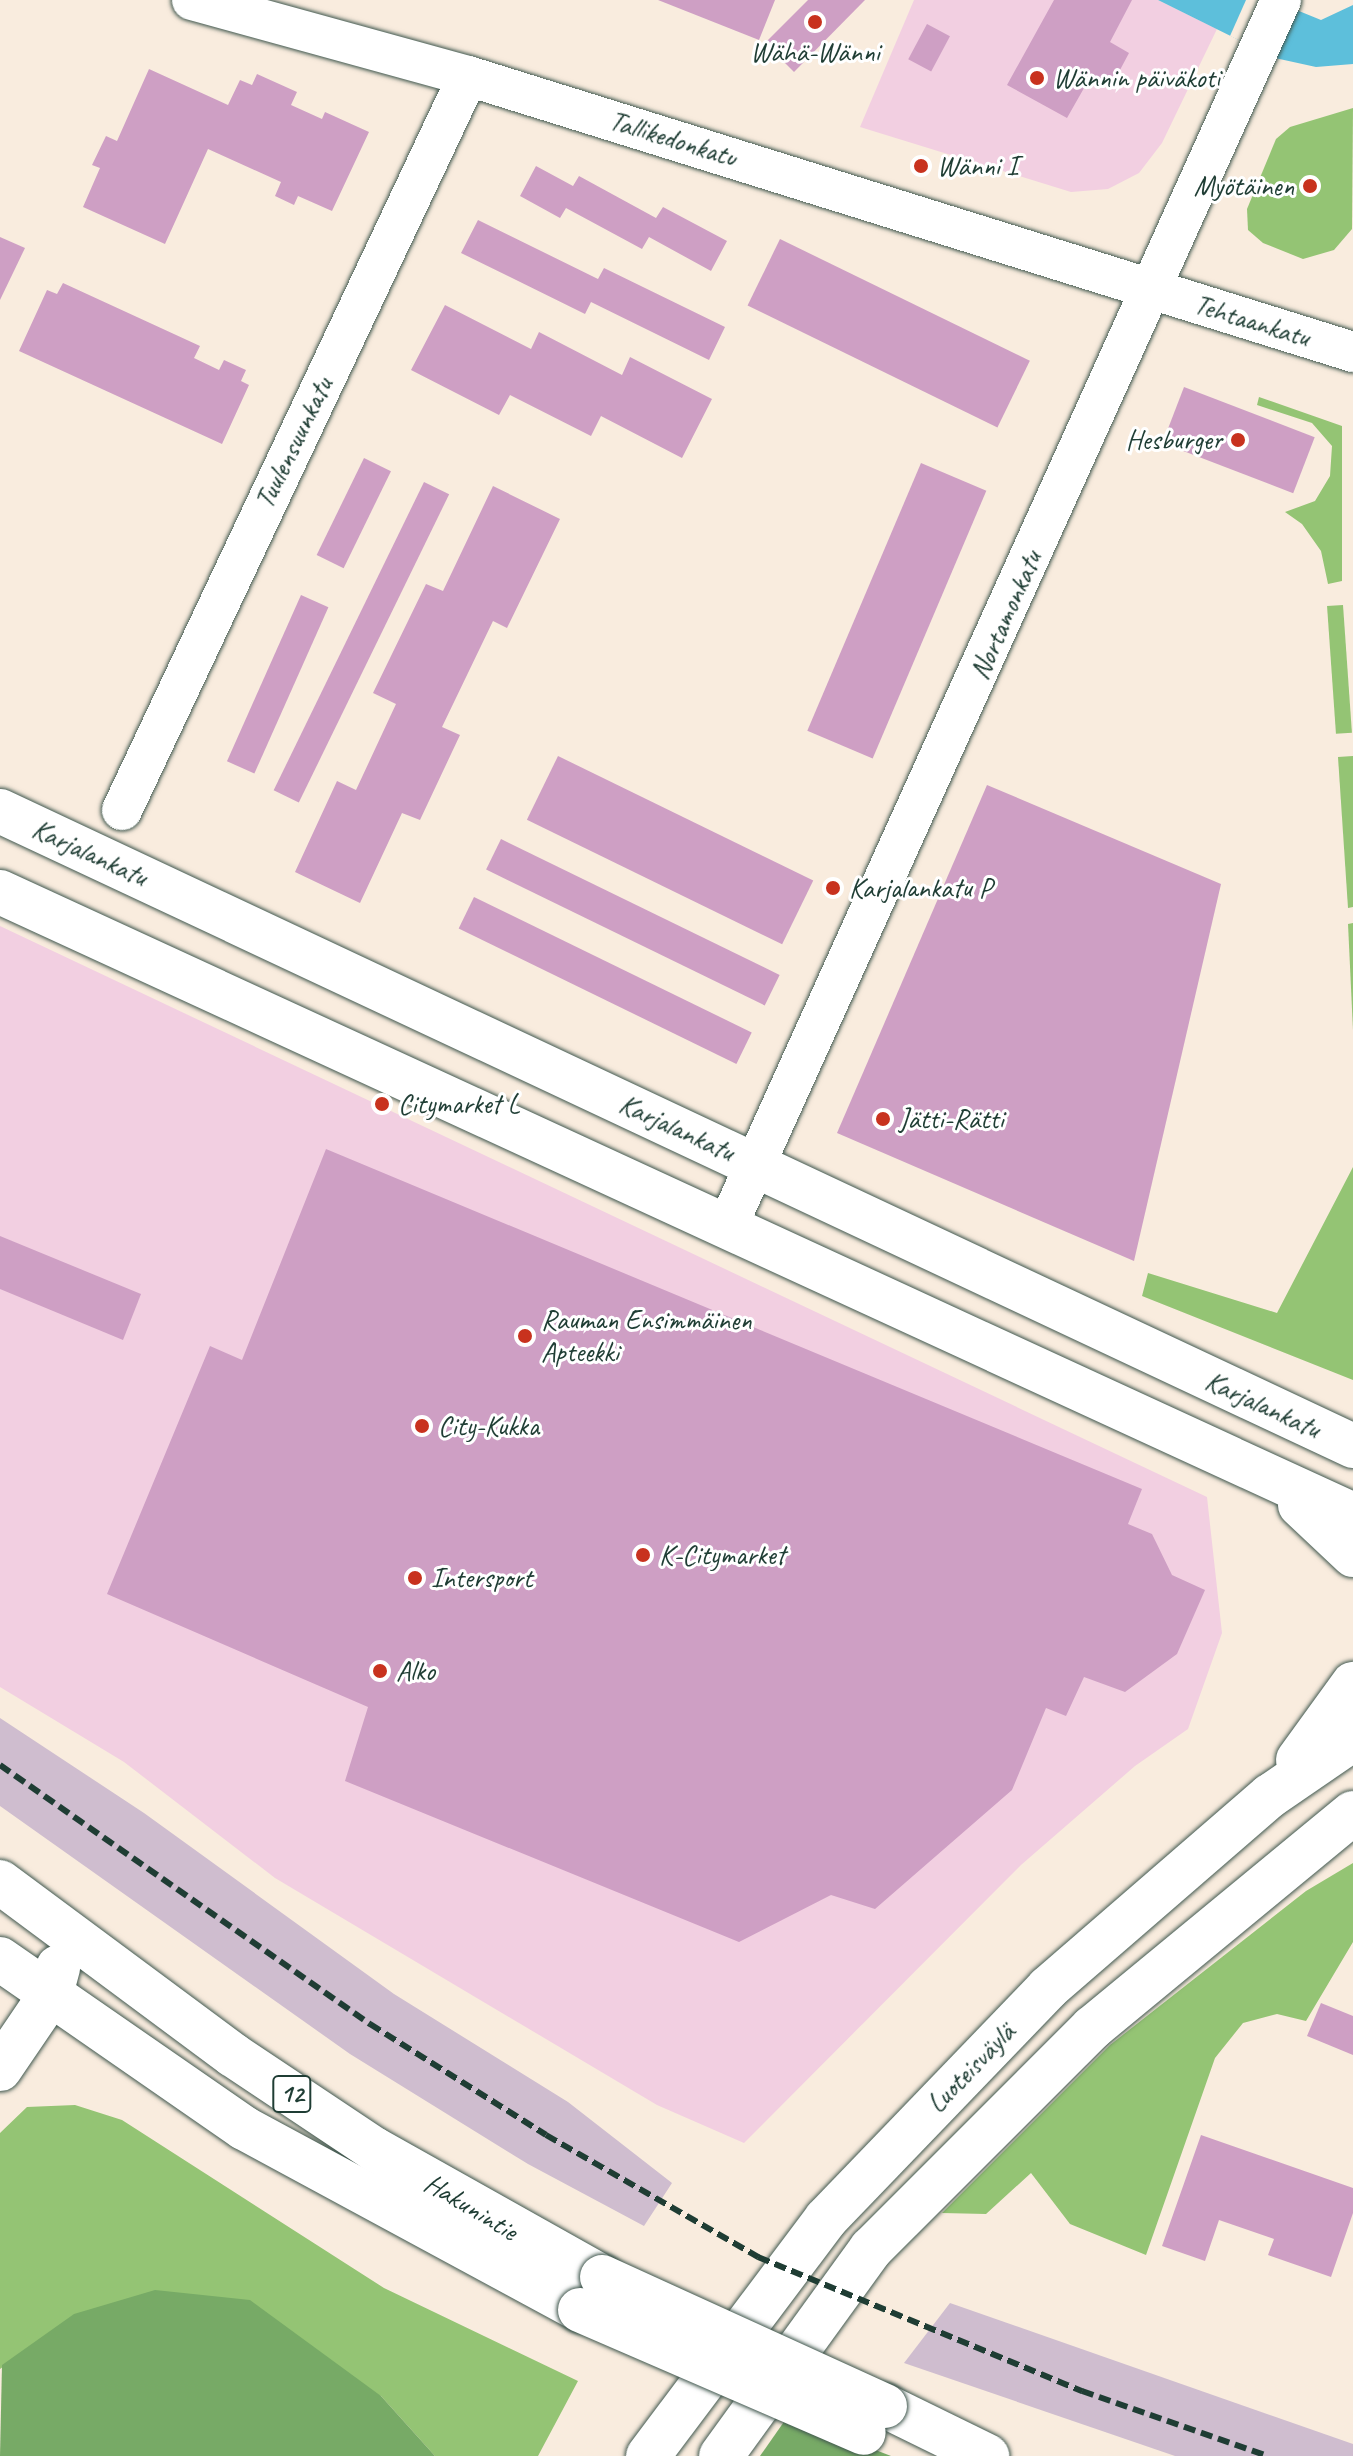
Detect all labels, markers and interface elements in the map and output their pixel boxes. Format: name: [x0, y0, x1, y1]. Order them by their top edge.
marker: Wähä-Wänni: [806, 13, 824, 31]
place label: Wähä-Wänni: [750, 35, 880, 69]
place label: Wännin päiväkoti: [1053, 61, 1220, 95]
marker: Wännin päiväkoti: [1028, 69, 1046, 87]
street label: Tallikedonkatu: [605, 104, 741, 174]
place label: Wänni I: [937, 149, 1018, 183]
marker: Wänni I: [912, 157, 930, 175]
place label: Myötäinen: [1194, 169, 1294, 203]
marker: Myötäinen: [1301, 177, 1319, 195]
street label: Tehtaankatu: [1190, 288, 1314, 354]
street label: Tuulensuunkatu: [248, 372, 340, 514]
place label: Hesburger: [1126, 423, 1222, 457]
marker: Hesburger: [1229, 431, 1247, 449]
street label: Nortamonkatu: [963, 545, 1049, 685]
street label: Karjalankatu: [27, 812, 153, 894]
place label: Karjalankatu P: [849, 871, 992, 905]
marker: Karjalankatu P: [824, 879, 842, 897]
place label: Citymarket L: [398, 1087, 520, 1121]
street label: Karjalankatu: [614, 1087, 740, 1169]
marker: Citymarket L: [373, 1095, 391, 1113]
place label: Jätti-Rätti: [899, 1102, 1004, 1136]
marker: Jätti-Rätti: [874, 1110, 892, 1128]
place label: Rauman Ensimmäinen Apteekki: [541, 1303, 750, 1369]
marker: Rauman Ensimmäinen Apteekki: [516, 1327, 534, 1345]
street label: Karjalankatu: [1200, 1364, 1326, 1446]
place label: City-Kukka: [438, 1409, 539, 1443]
marker: City-Kukka: [413, 1417, 431, 1435]
place label: K-Citymarket: [659, 1538, 785, 1572]
marker: K-Citymarket: [634, 1546, 652, 1564]
place label: Intersport: [431, 1561, 532, 1595]
marker: Intersport: [406, 1569, 424, 1587]
place label: Alko: [396, 1654, 435, 1688]
marker: Alko: [371, 1662, 389, 1680]
street label: Luoteisväylä: [920, 2016, 1022, 2120]
road number: 12: [272, 2072, 312, 2116]
street label: Hakunintie: [418, 2166, 524, 2248]

